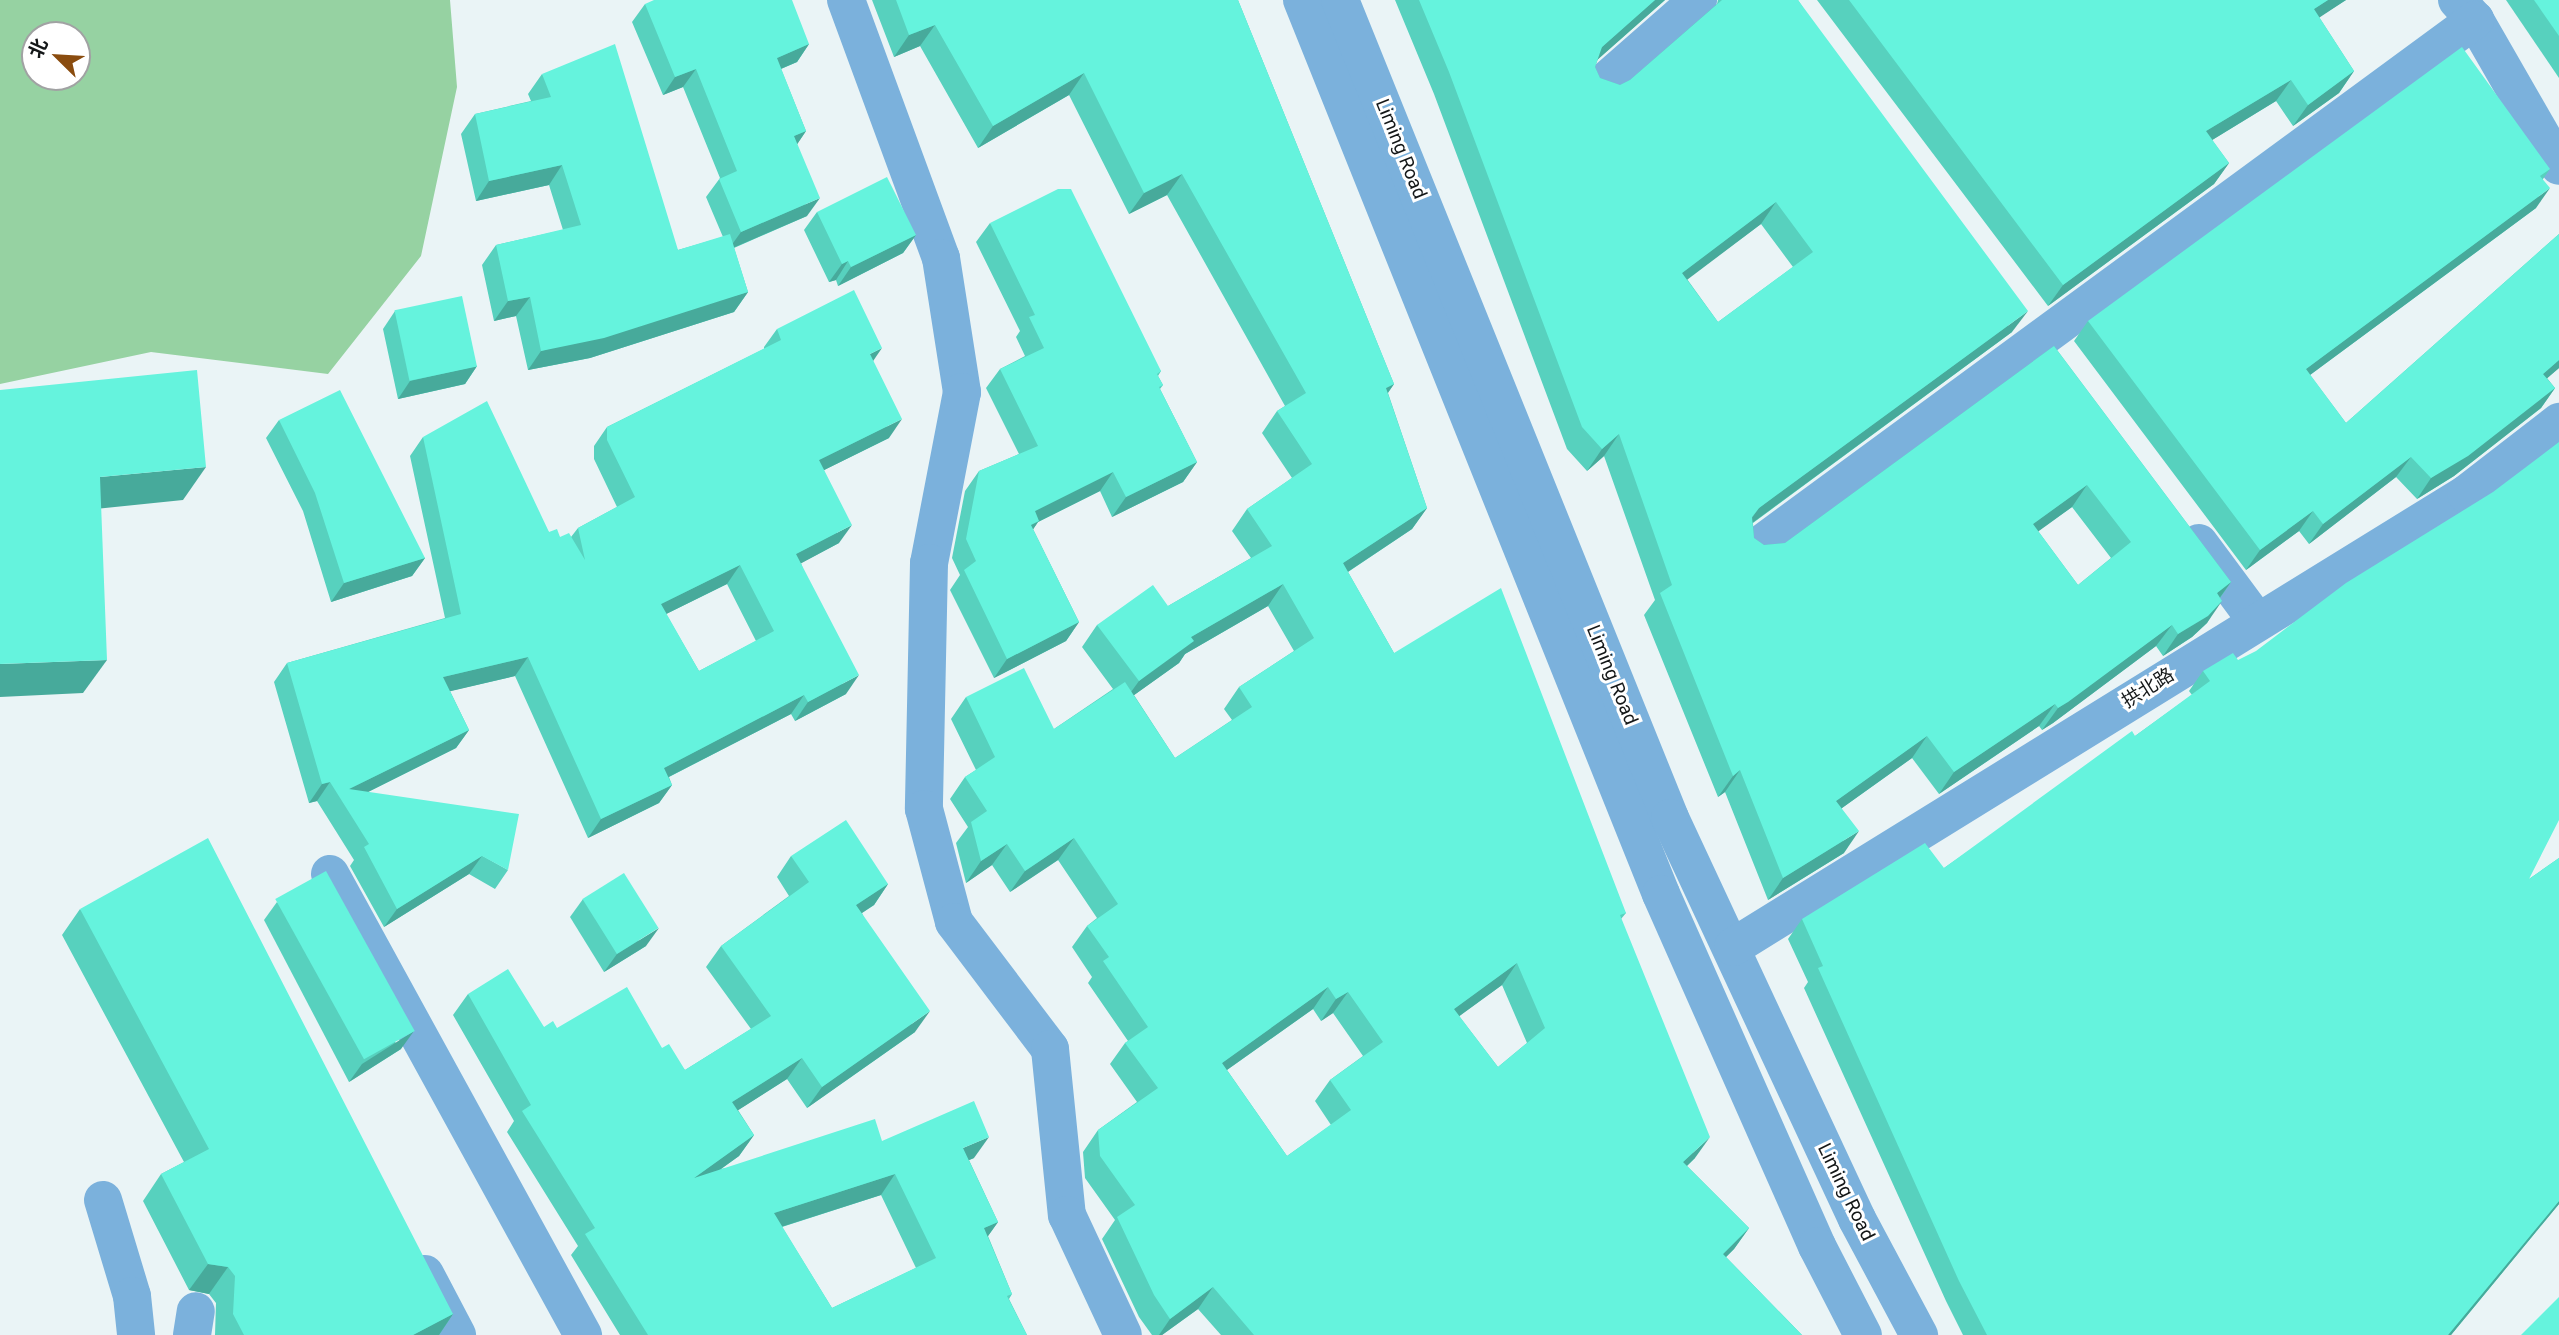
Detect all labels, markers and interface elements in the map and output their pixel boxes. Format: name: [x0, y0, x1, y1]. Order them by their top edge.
north arrow: [21, 21, 91, 91]
text: 北: [24, 35, 53, 61]
street label: Liming Road: [1371, 96, 1431, 202]
street label: Liming Road: [1582, 622, 1642, 728]
street label: 拱北路: [2118, 663, 2178, 713]
street label: Liming Road: [1813, 1140, 1879, 1244]

